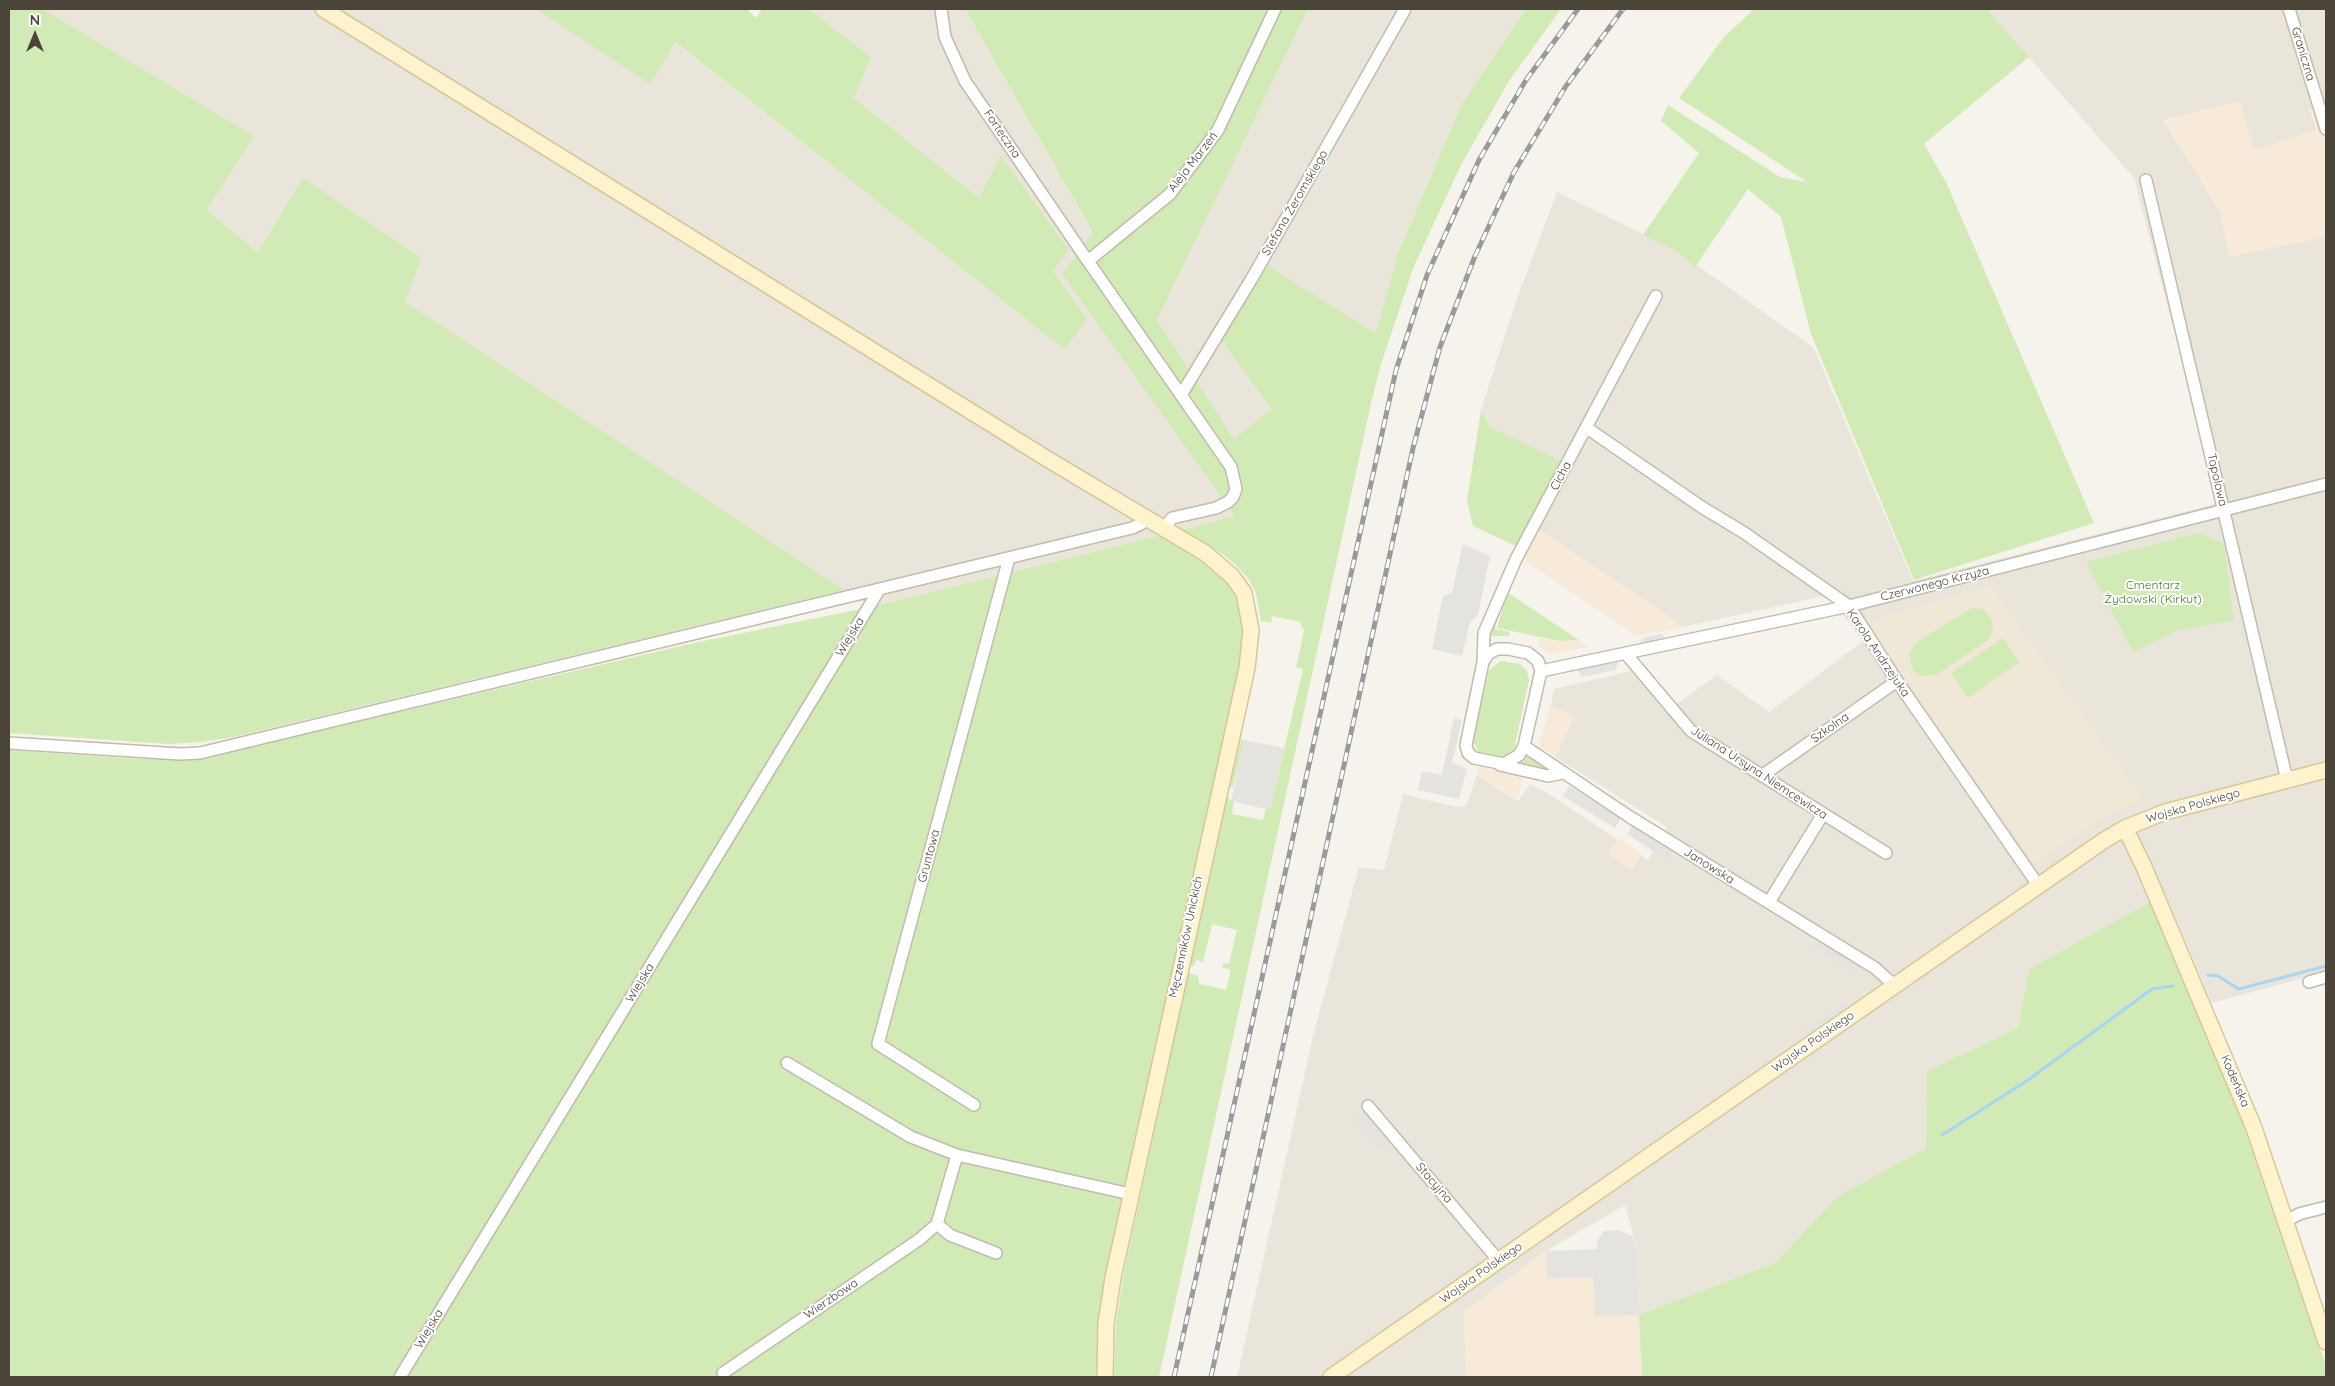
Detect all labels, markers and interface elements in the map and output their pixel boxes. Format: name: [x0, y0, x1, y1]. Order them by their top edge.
north arrow: [10, 10, 60, 60]
text: N: [30, 11, 40, 29]
street label: Graniczna: [2288, 25, 2318, 83]
street label: Forteczna: [981, 107, 1023, 161]
street label: Aleja Marzeń: [1165, 129, 1221, 195]
street label: Stefana Żeromskiego: [1259, 148, 1331, 258]
street label: Topolowa: [2204, 452, 2230, 508]
street label: Cicha: [1547, 459, 1575, 493]
street label: Czerwonego Krzyża: [1879, 564, 1991, 604]
park label: Cmentarz Żydowski (Kirkut): [2104, 578, 2202, 606]
street label: Karola Andrzejuka: [1843, 606, 1913, 700]
street label: Wiejska: [833, 615, 867, 659]
street label: Szkolna: [1808, 710, 1852, 746]
street label: Juliana Ursyna Niemcewicza: [1688, 723, 1830, 823]
street label: Wojska Polskiego: [2144, 786, 2242, 826]
street label: Gruntowa: [915, 828, 943, 884]
street label: Janowska: [1681, 845, 1737, 887]
street label: Męczenników Unickich: [1166, 875, 1206, 999]
street label: Wiejska: [623, 961, 657, 1005]
street label: Wojska Polskiego: [1769, 1008, 1857, 1076]
street label: Kodeńska: [2218, 1053, 2252, 1109]
street label: Stacyjna: [1413, 1160, 1455, 1206]
street label: Wojska Polskiego: [1437, 1239, 1525, 1307]
street label: Wierzbowa: [801, 1276, 861, 1322]
street label: Wiejska: [412, 1307, 446, 1351]

